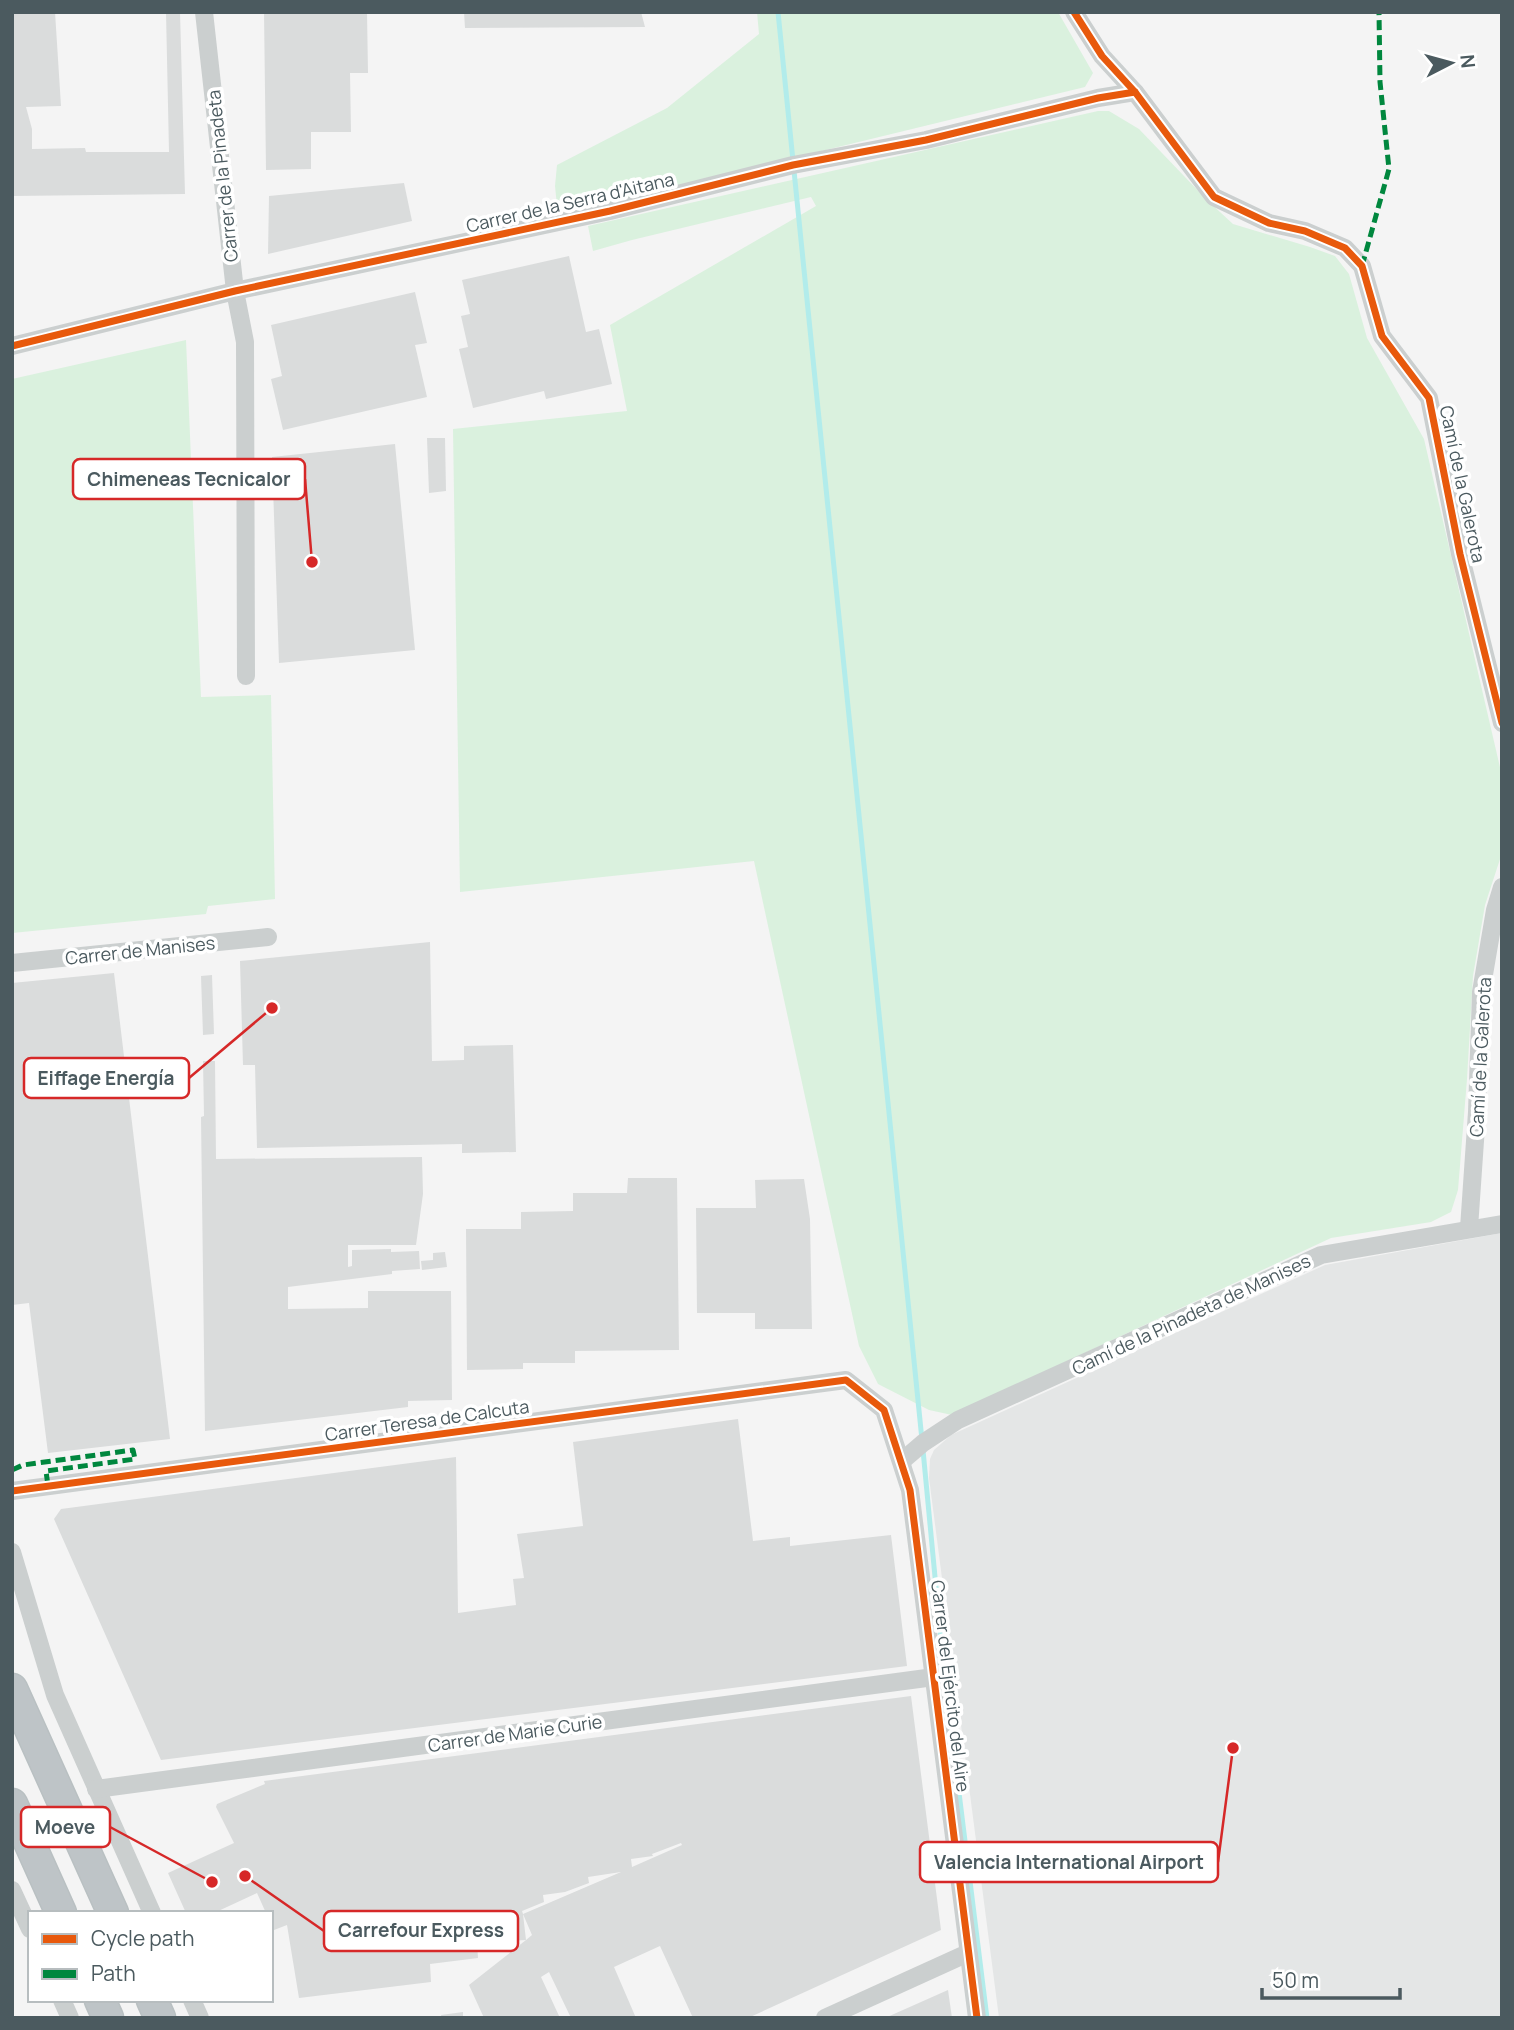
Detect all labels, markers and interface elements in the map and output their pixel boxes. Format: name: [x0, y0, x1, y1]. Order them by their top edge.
north arrow: [1416, 28, 1486, 98]
text: N: [1454, 53, 1482, 69]
street label: Carrer de la Pinadeta: [201, 89, 243, 263]
street label: Carrer de la Serra d'Aitana: [464, 166, 676, 238]
street label: Camí de la Galerota: [1435, 403, 1491, 565]
callout: Chimeneas Tecnicalor: [73, 459, 305, 499]
text: Chimeneas Tecnicalor: [87, 466, 291, 492]
street label: Carrer de Manises: [64, 930, 216, 970]
street label: Camí de la Galerota: [1464, 976, 1496, 1138]
callout: Eiffage Energía: [24, 1058, 189, 1098]
text: Eiffage Energía: [37, 1065, 175, 1091]
street label: Camí de la Pinadeta de Manises: [1068, 1248, 1314, 1380]
street label: Carrer Teresa de Calcuta: [323, 1394, 531, 1446]
street label: Carrer del Ejército del Aire: [926, 1579, 976, 1793]
street label: Carrer de Marie Curie: [426, 1709, 604, 1757]
callout: Moeve: [21, 1807, 110, 1847]
text: Moeve: [35, 1814, 95, 1840]
callout: Valencia International Airport: [920, 1842, 1218, 1882]
text: Valencia International Airport: [934, 1849, 1204, 1875]
legend: [28, 1911, 273, 2002]
callout: Carrefour Express: [324, 1911, 518, 1951]
text: Carrefour Express: [338, 1917, 504, 1943]
text: Cycle path: [91, 1924, 194, 1952]
scale bar: [1262, 1956, 1400, 2000]
text: Path: [91, 1959, 136, 1987]
text: 50 m: [1272, 1966, 1319, 1994]

